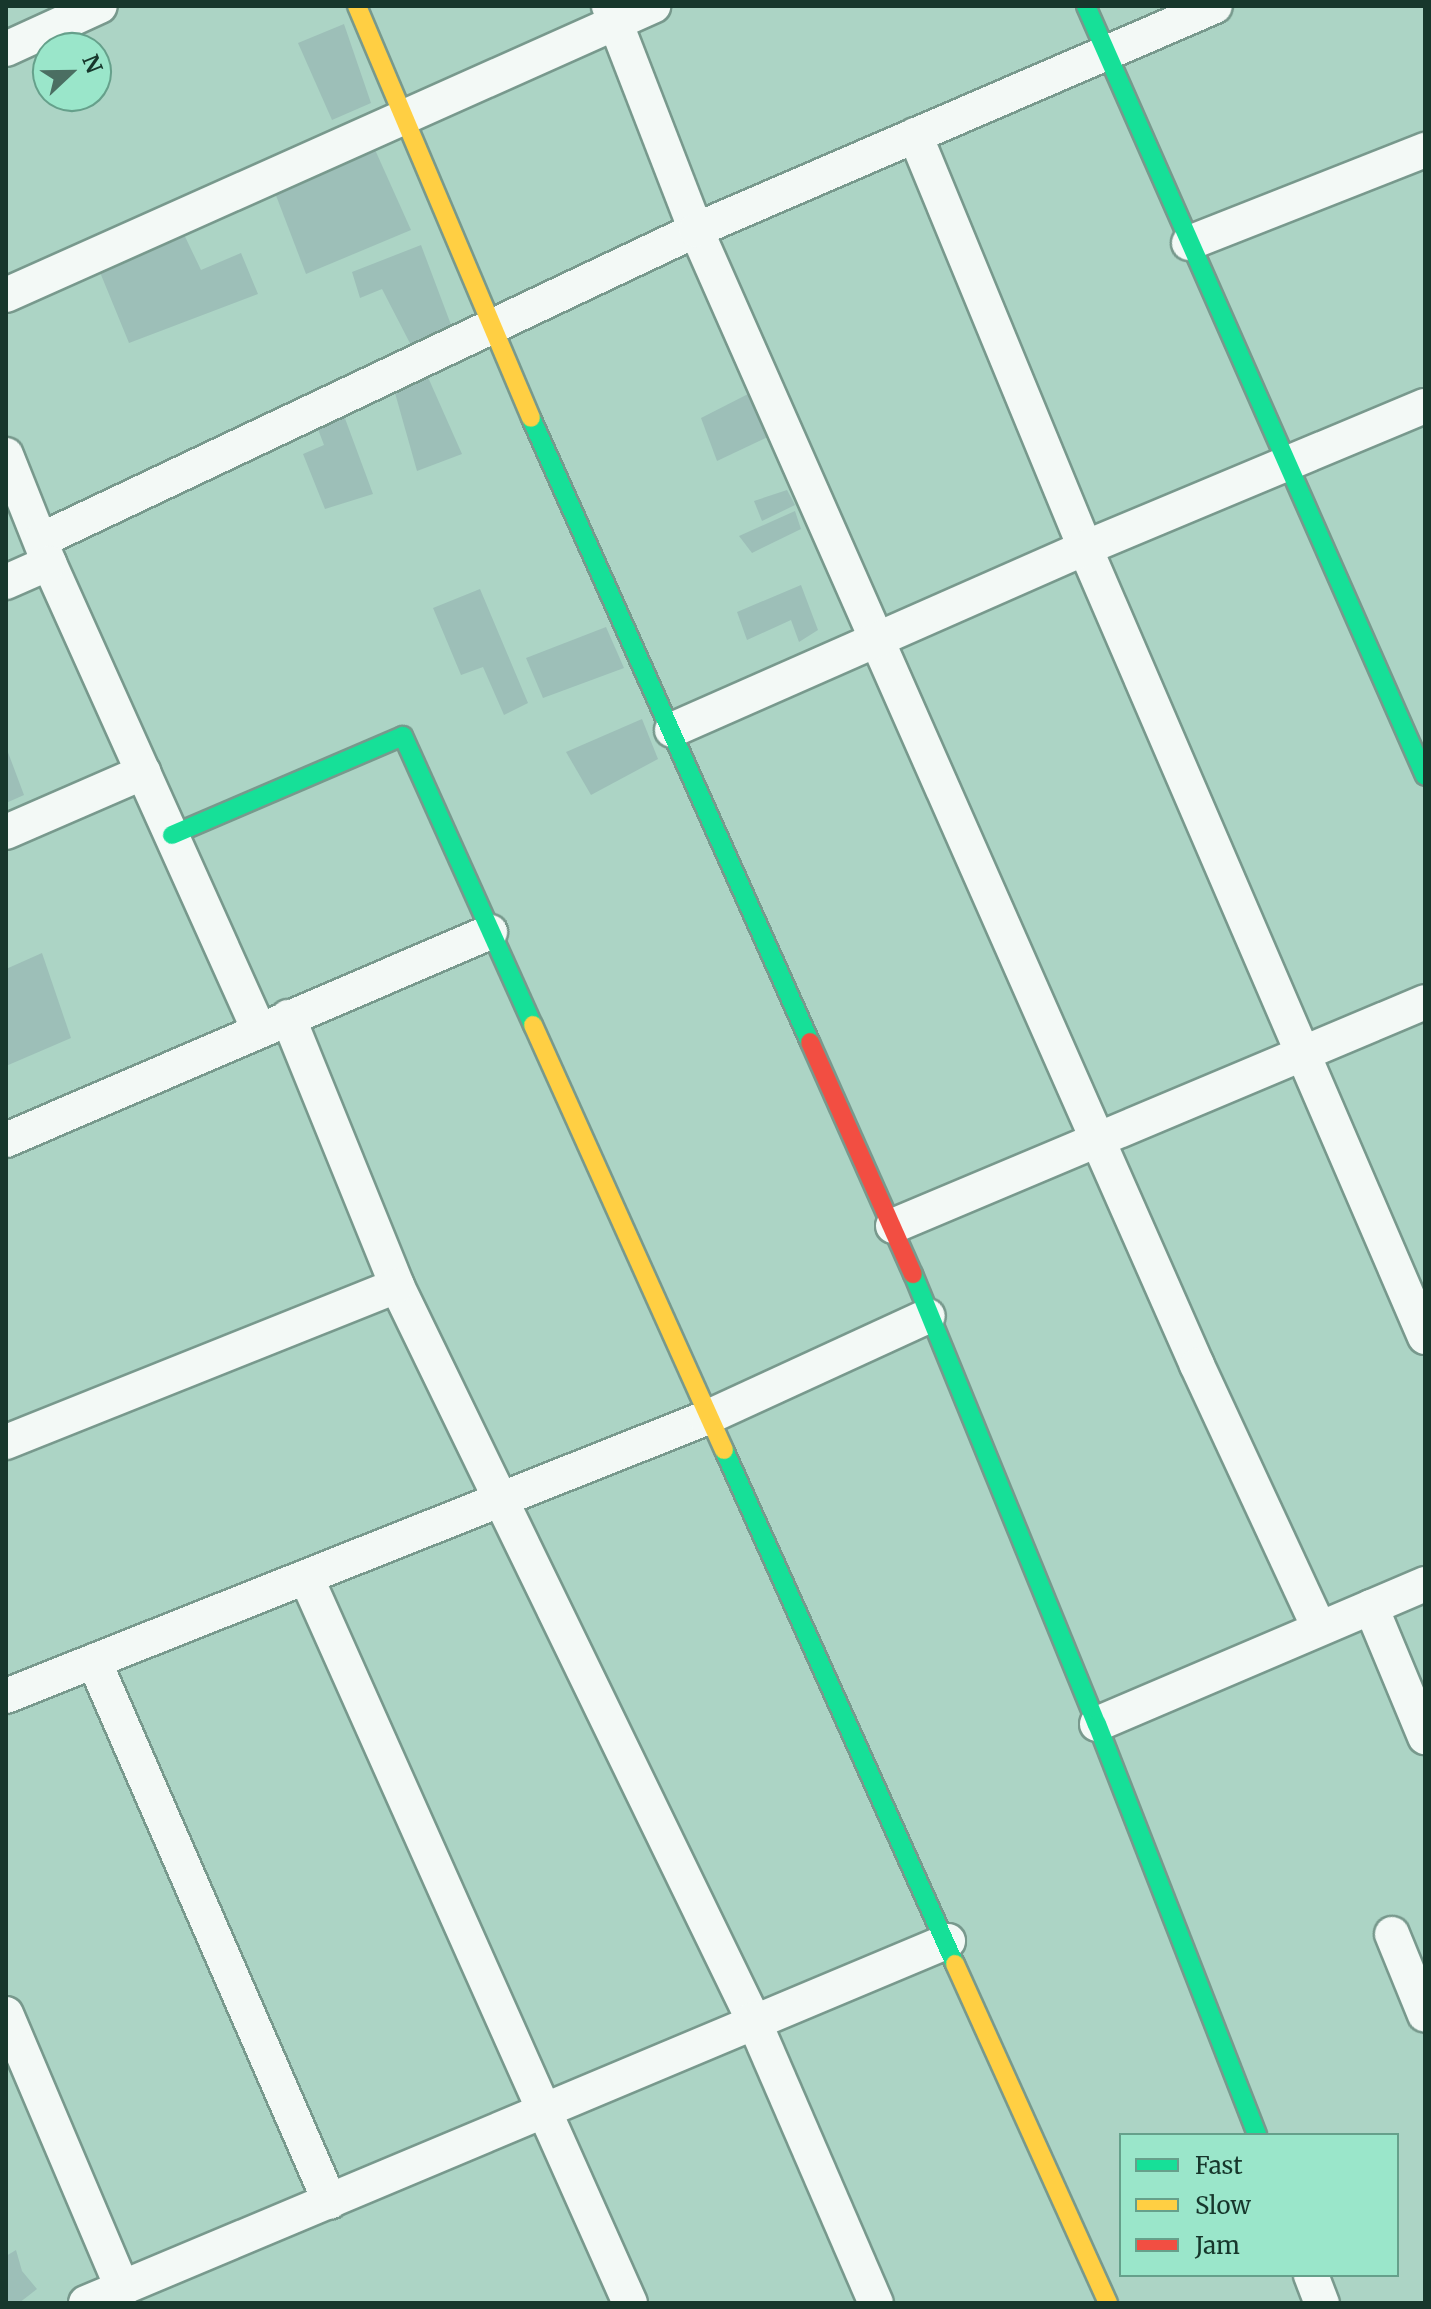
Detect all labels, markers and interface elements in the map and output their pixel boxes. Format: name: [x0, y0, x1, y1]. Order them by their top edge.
north arrow: [32, 32, 112, 112]
text: N: [76, 50, 109, 77]
legend: [1119, 2133, 1399, 2277]
text: Fast: [1195, 2150, 1243, 2181]
text: Slow: [1195, 2190, 1251, 2221]
text: Jam: [1195, 2230, 1240, 2261]

